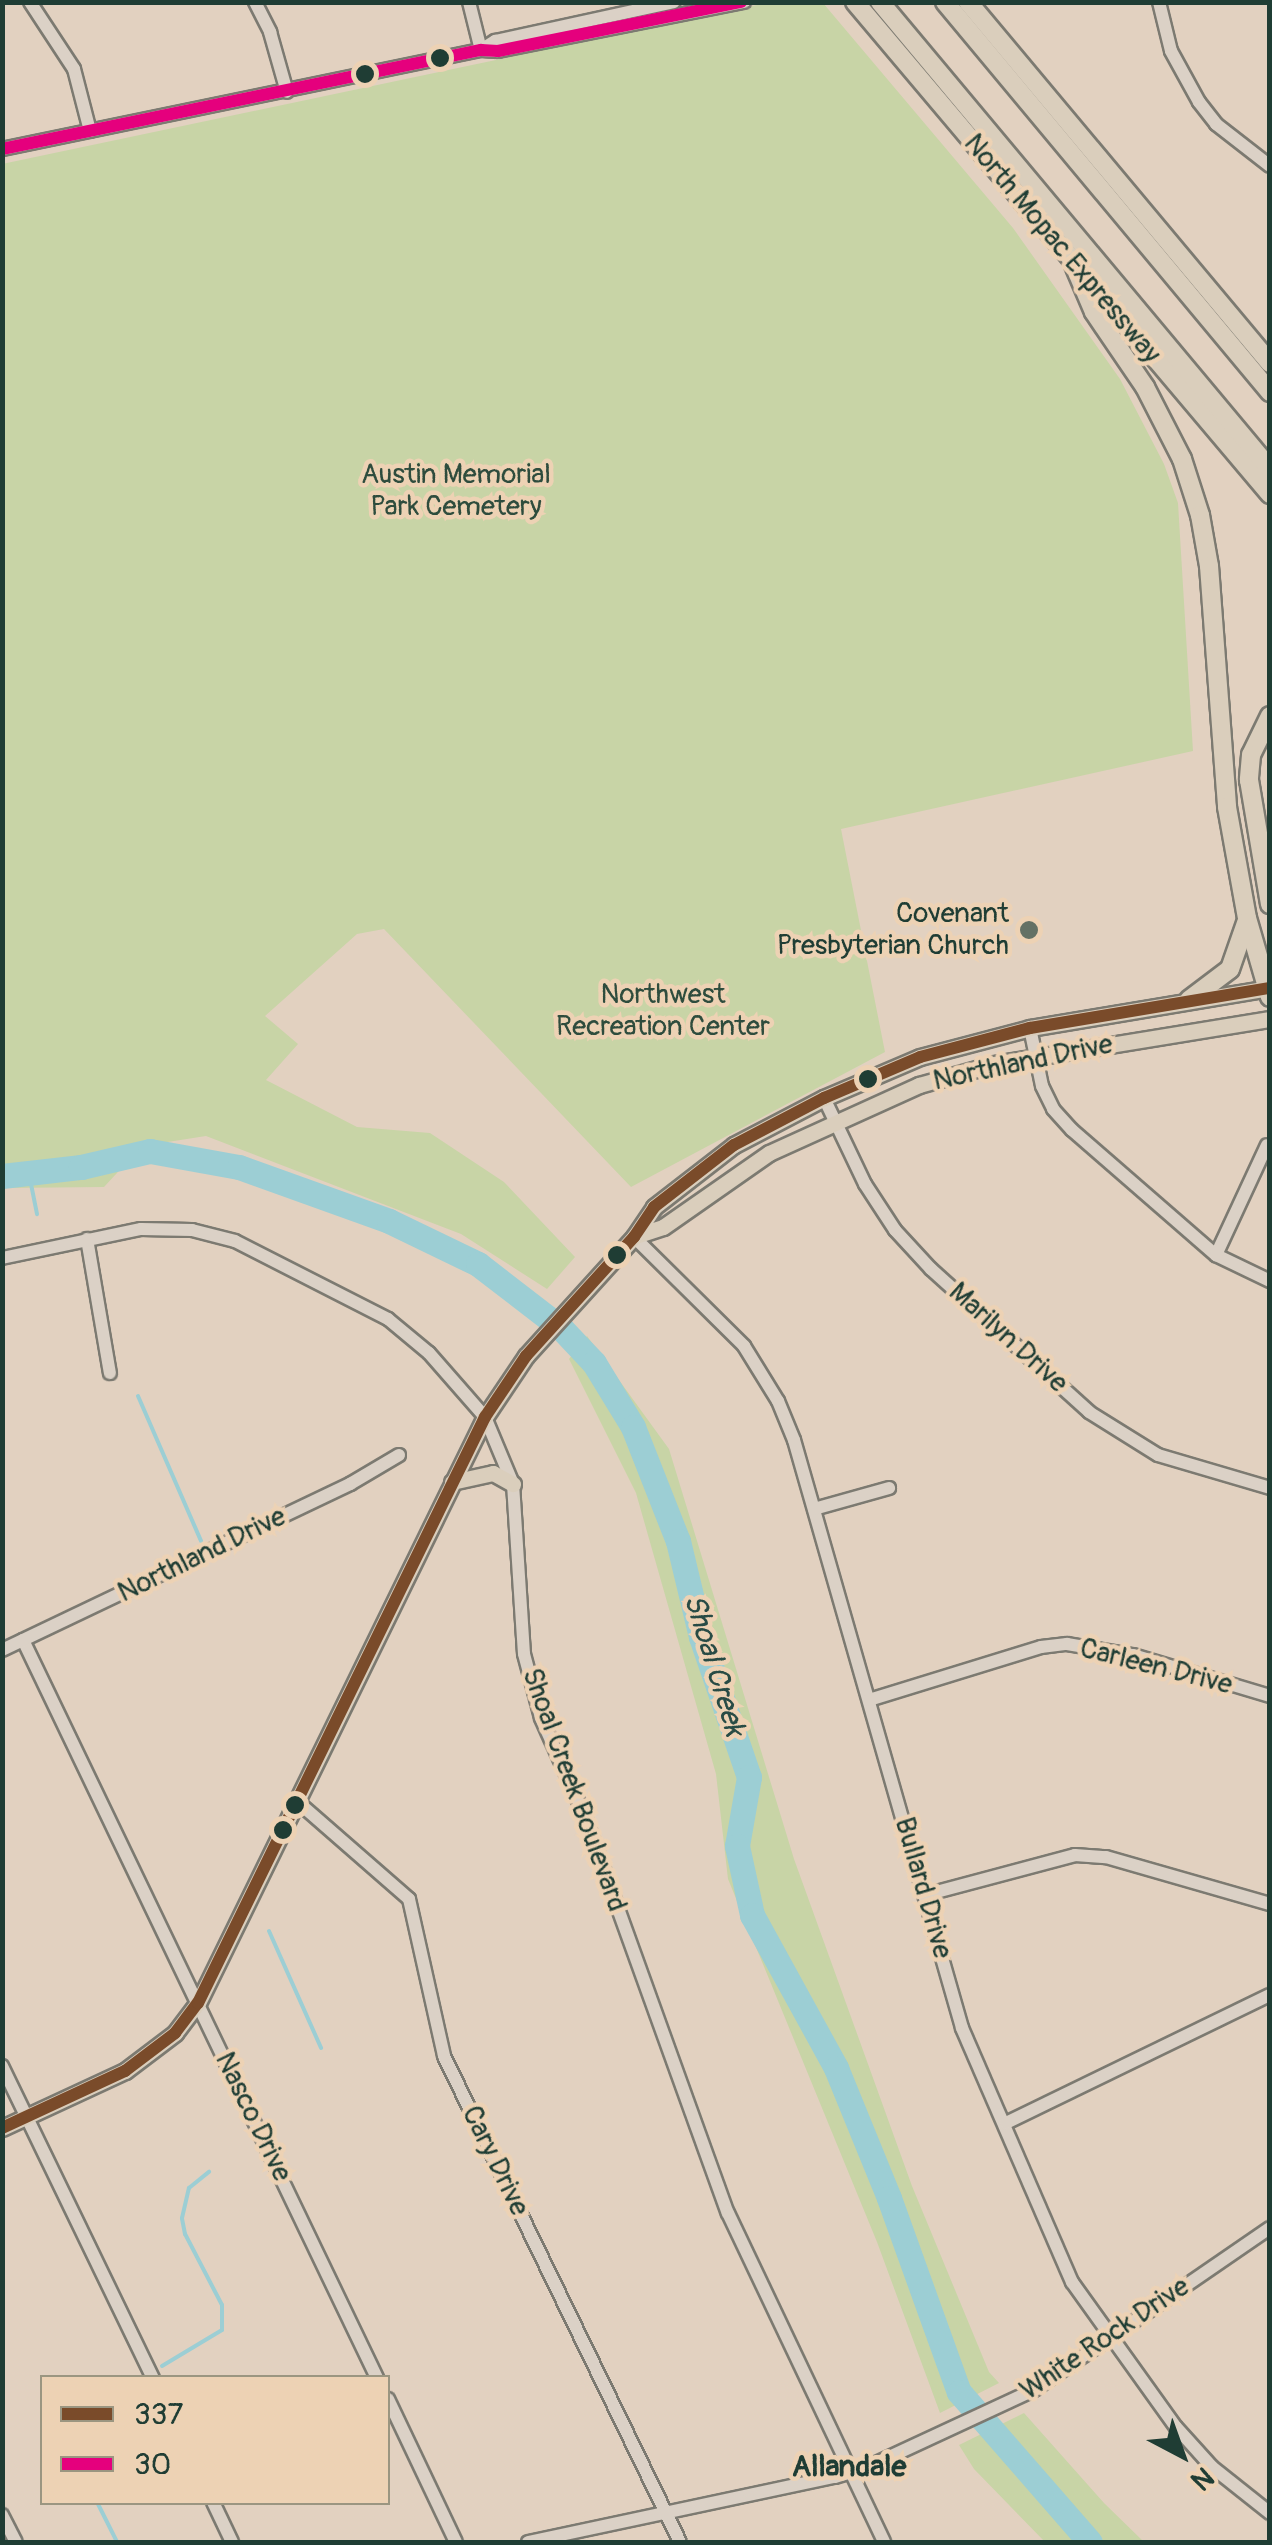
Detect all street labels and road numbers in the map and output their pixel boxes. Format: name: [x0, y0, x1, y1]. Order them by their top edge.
street label: North Mopac Expressway: [956, 128, 1168, 370]
street label: Northland Drive: [930, 1028, 1116, 1098]
street label: Marilyn Drive: [942, 1276, 1074, 1400]
street label: Northland Drive: [113, 1500, 291, 1610]
street label: Carleen Drive: [1076, 1632, 1236, 1702]
street label: Shoal Creek Boulevard: [514, 1664, 634, 1916]
street label: Bullard Drive: [887, 1814, 959, 1962]
street label: Nasco Drive: [207, 2047, 299, 2187]
street label: Cary Drive: [454, 2101, 536, 2221]
street label: White Rock Drive: [1014, 2270, 1196, 2408]

